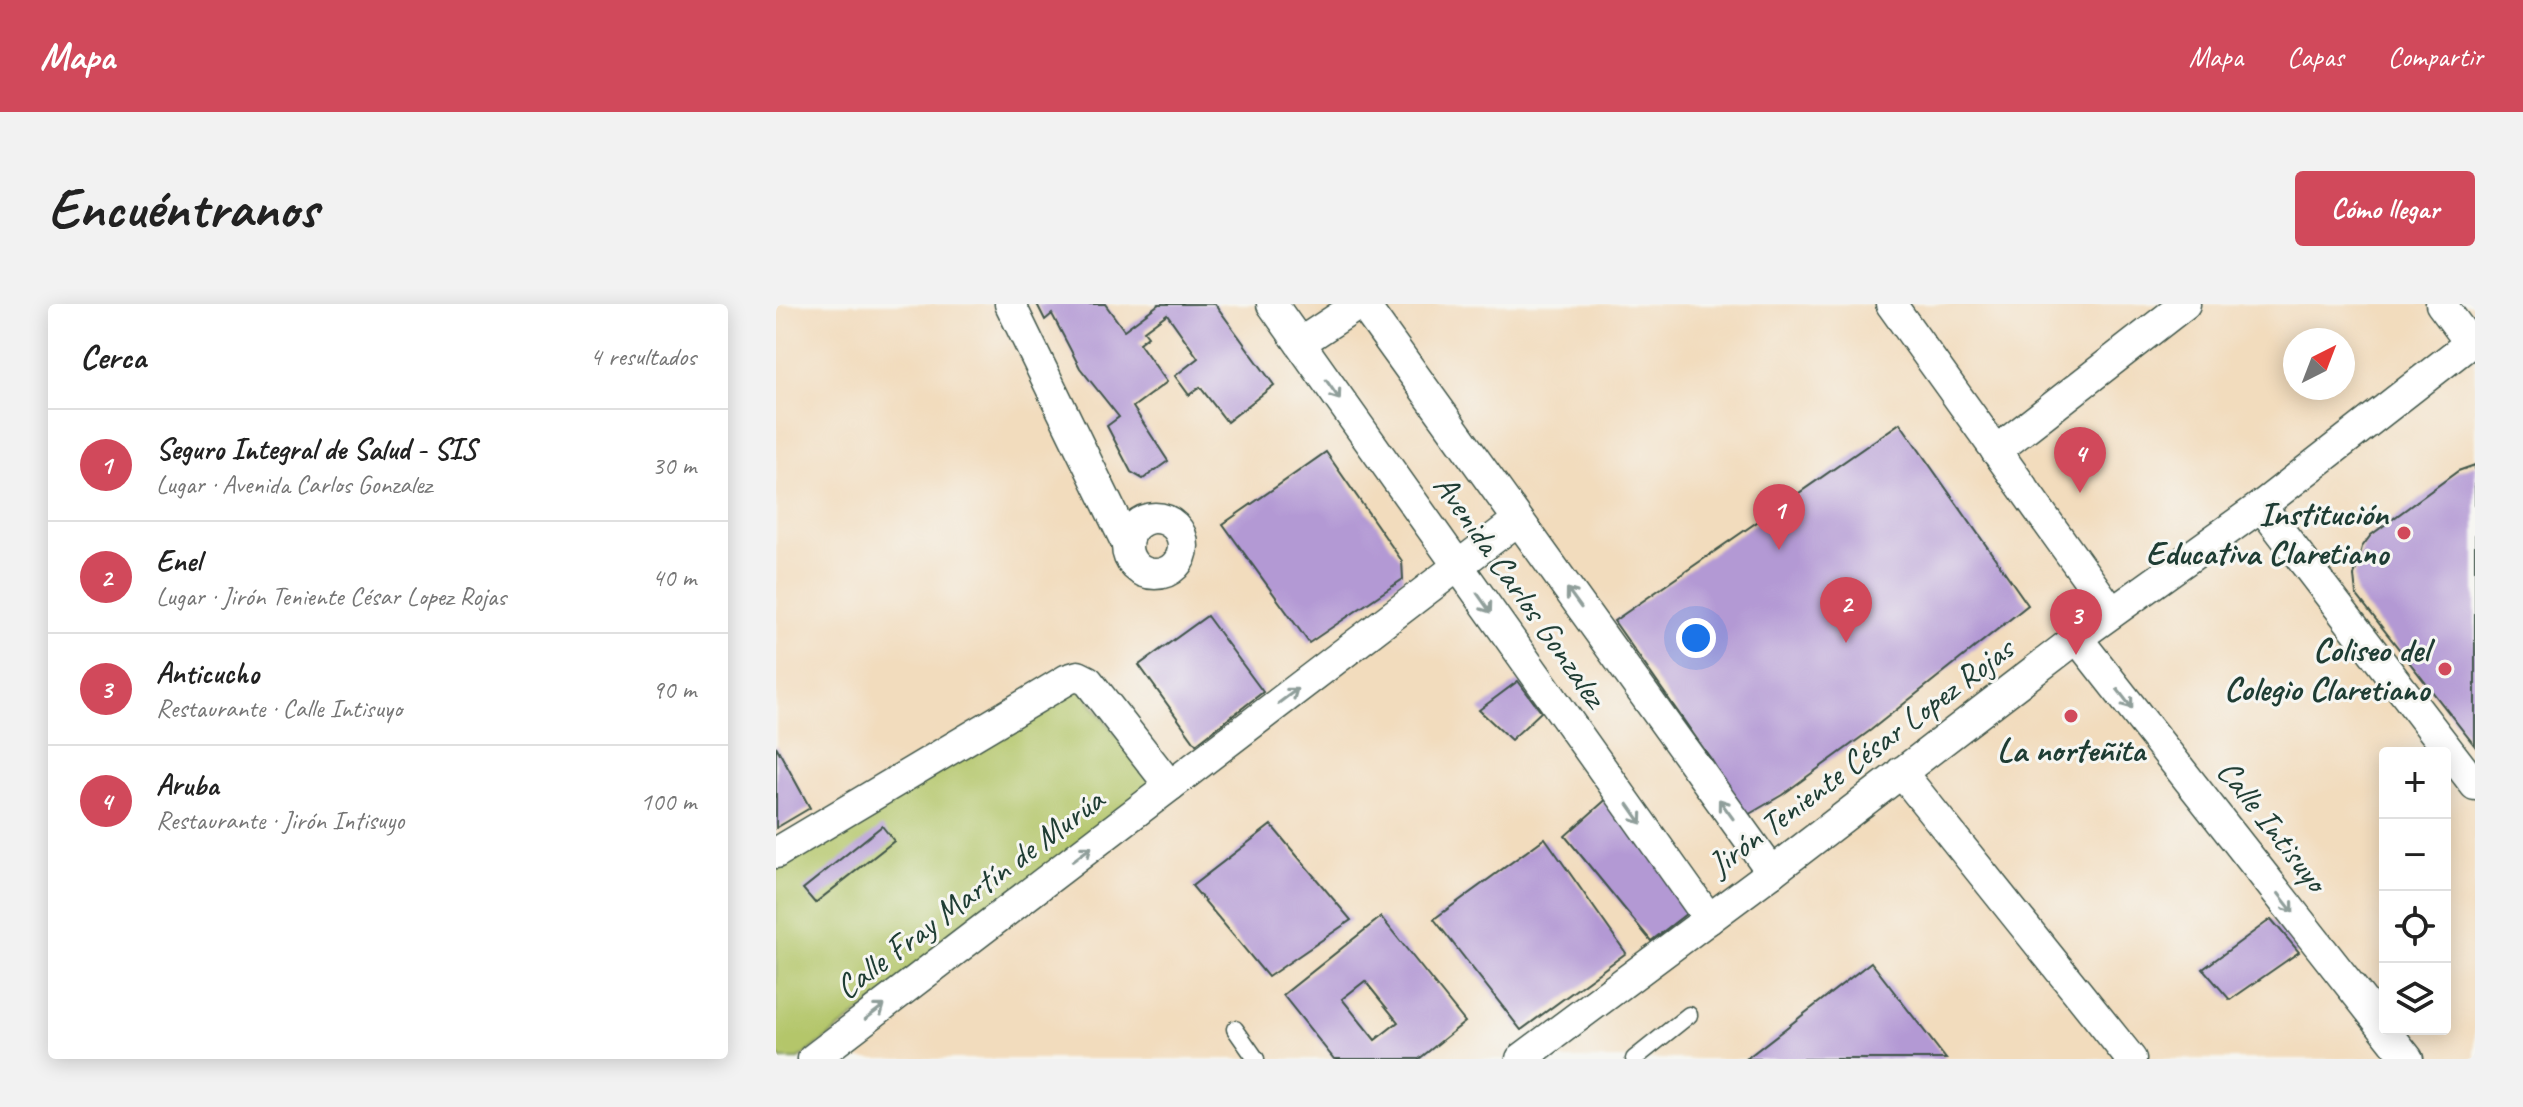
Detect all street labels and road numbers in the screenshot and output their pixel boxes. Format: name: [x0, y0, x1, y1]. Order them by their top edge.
street label: Avenida Carlos Gonzalez: [1424, 466, 1619, 718]
street label: Jirón Teniente César Lopez Rojas: [1697, 625, 2024, 887]
street label: Calle Intisuyo: [2208, 751, 2340, 903]
street label: Calle Fray Martín de Murúa: [826, 777, 1114, 1008]

